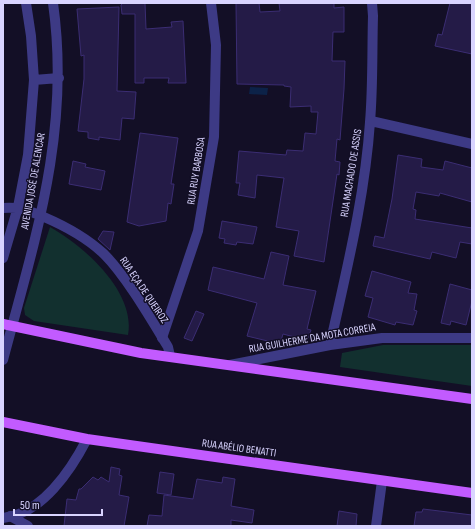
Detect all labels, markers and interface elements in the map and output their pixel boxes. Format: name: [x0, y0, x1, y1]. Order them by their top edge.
street label: RUA MACHADO DE ASSIS: [338, 128, 364, 218]
street label: AVENIDA JOSÉ DE ALENCAR: [18, 132, 48, 231]
street label: RUA RUY BARBOSA: [184, 136, 208, 206]
street label: RUA EÇA DE QUEIROZ: [117, 254, 171, 326]
street label: RUA GUILHERME DA MOTA CORREIA: [248, 320, 377, 356]
street label: RUA ABÉLIO BENATTI: [201, 436, 277, 460]
scale bar: [14, 491, 102, 517]
text: 50 m: [20, 498, 40, 513]

